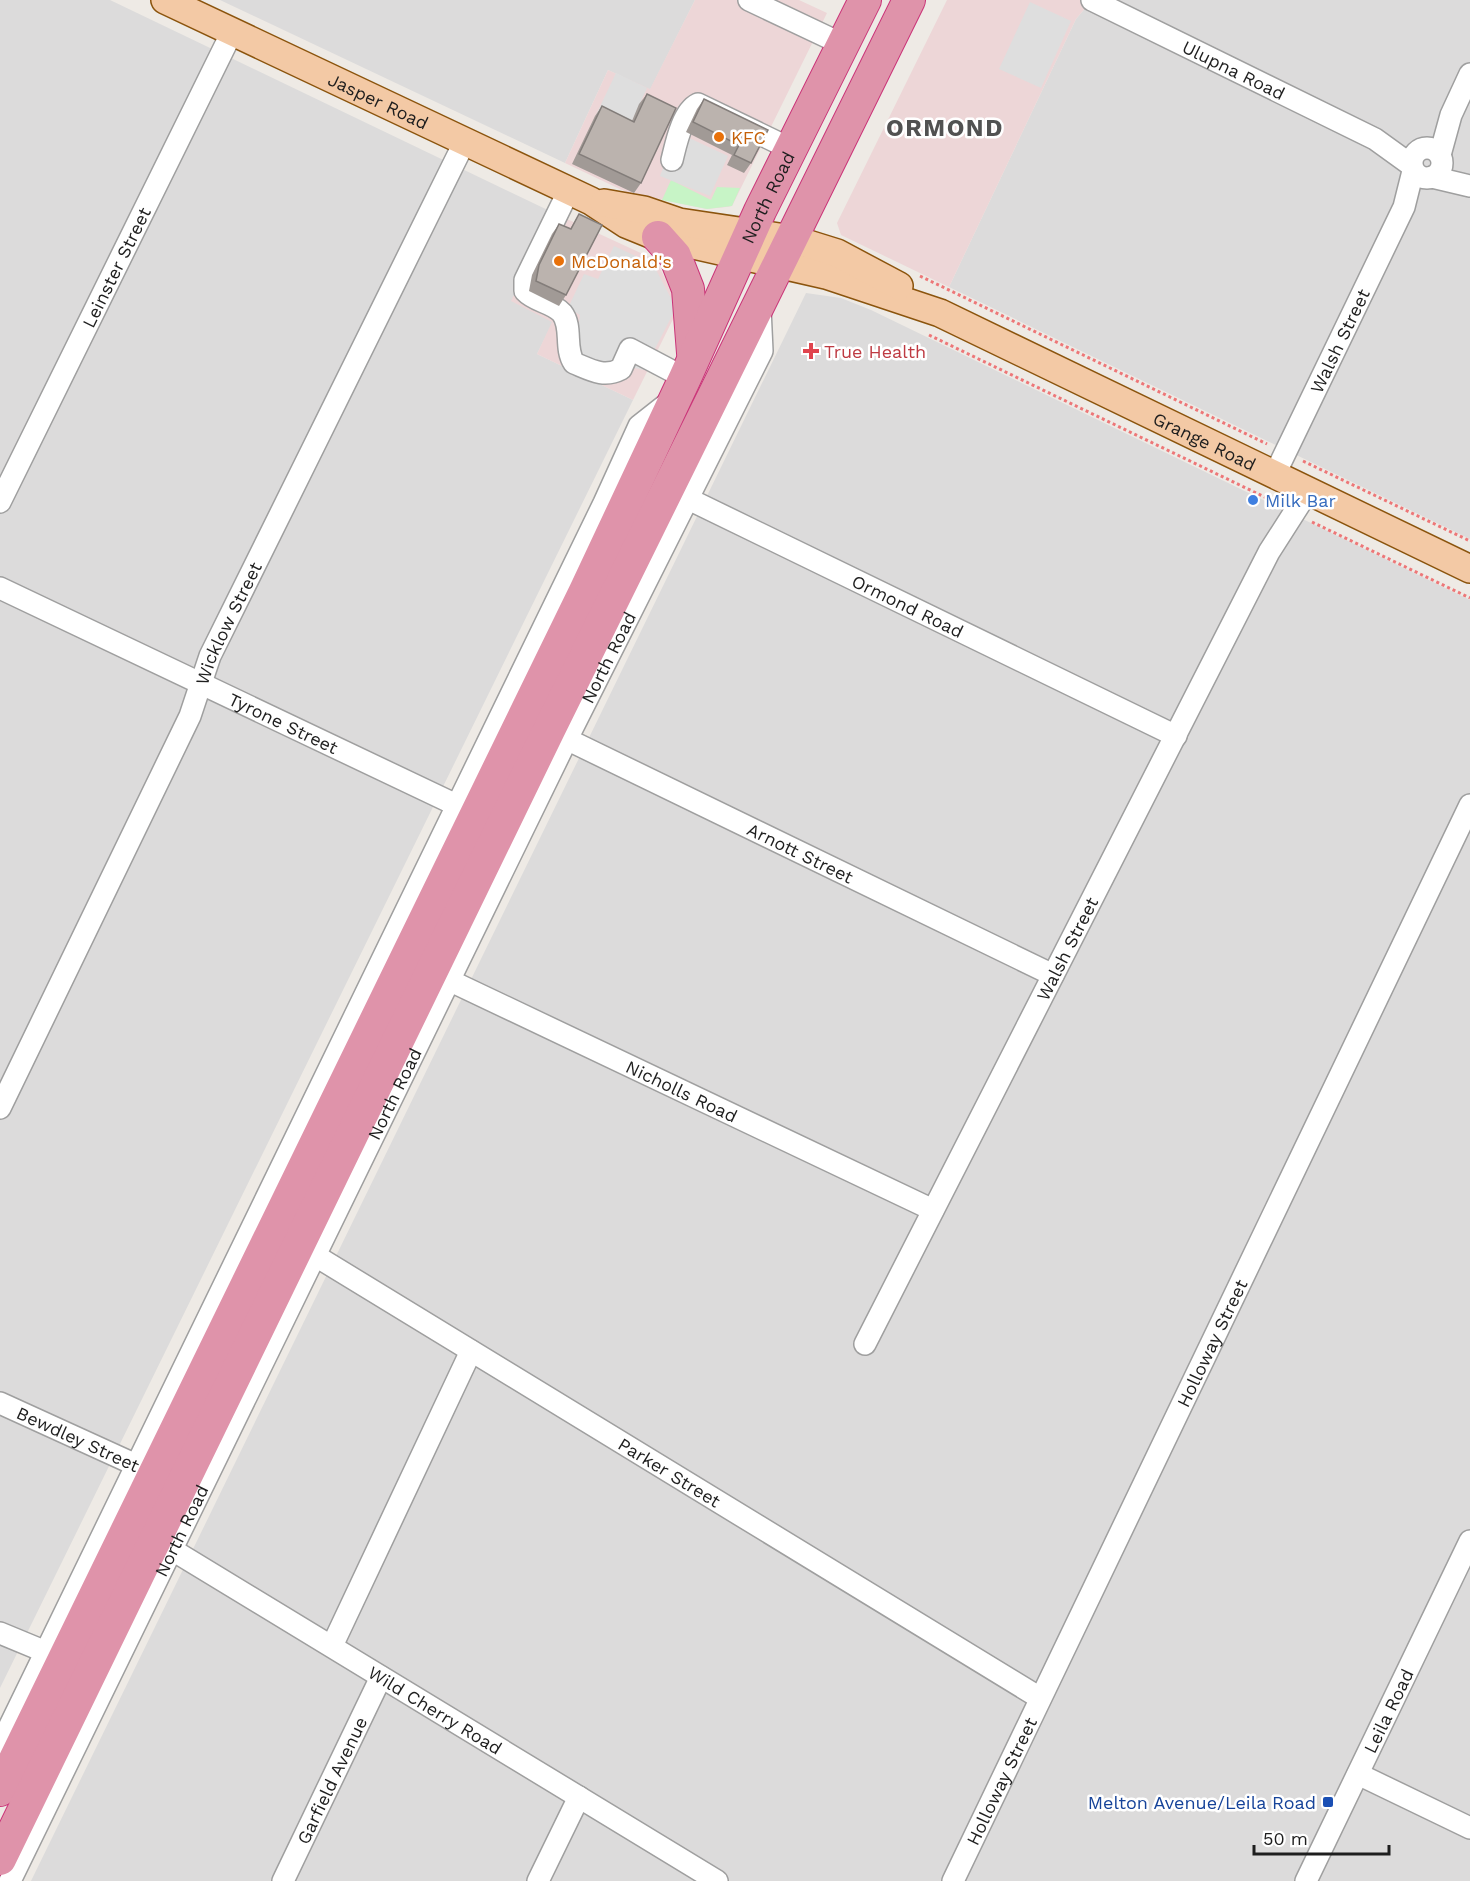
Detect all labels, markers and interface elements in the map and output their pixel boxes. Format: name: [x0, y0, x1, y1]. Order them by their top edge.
street label: Ulupna Road: [1179, 36, 1289, 104]
street label: Jasper Road: [325, 68, 432, 133]
district label: ORMOND: [886, 114, 1004, 142]
place label: KFC: [731, 127, 766, 148]
marker: KFC: [712, 130, 726, 144]
street label: North Road: [736, 148, 798, 247]
street label: Leinster Street: [77, 203, 155, 331]
place label: McDonald's: [571, 251, 672, 272]
marker: McDonald's: [552, 254, 566, 268]
street label: Walsh Street: [1305, 285, 1374, 396]
place label: True Health: [824, 341, 926, 362]
marker: True Health: [802, 342, 820, 360]
street label: Grange Road: [1150, 407, 1260, 475]
place label: Milk Bar: [1265, 490, 1336, 511]
marker: Milk Bar: [1246, 493, 1260, 507]
street label: Wicklow Street: [191, 558, 266, 687]
street label: Ormond Road: [849, 570, 967, 642]
street label: North Road: [576, 608, 640, 707]
street label: Tyrone Street: [226, 688, 342, 758]
street label: Arnott Street: [744, 818, 857, 887]
street label: Walsh Street: [1032, 893, 1102, 1004]
street label: North Road: [363, 1044, 425, 1143]
street label: Nicholls Road: [623, 1055, 741, 1126]
street label: Holloway Street: [1172, 1275, 1251, 1410]
street label: Bewdley Street: [14, 1402, 143, 1476]
street label: Parker Street: [615, 1433, 725, 1511]
street label: North Road: [150, 1481, 212, 1580]
street label: Wild Cherry Road: [365, 1661, 506, 1758]
street label: Leila Road: [1359, 1665, 1417, 1756]
street label: Garfield Avenue: [292, 1713, 371, 1847]
street label: Holloway Street: [961, 1713, 1041, 1848]
place label: Melton Avenue/Leila Road: [1088, 1792, 1316, 1813]
marker: Melton Avenue/Leila Road: [1321, 1795, 1335, 1809]
scale bar: [1254, 1818, 1389, 1856]
text: 50 m: [1263, 1828, 1308, 1849]

